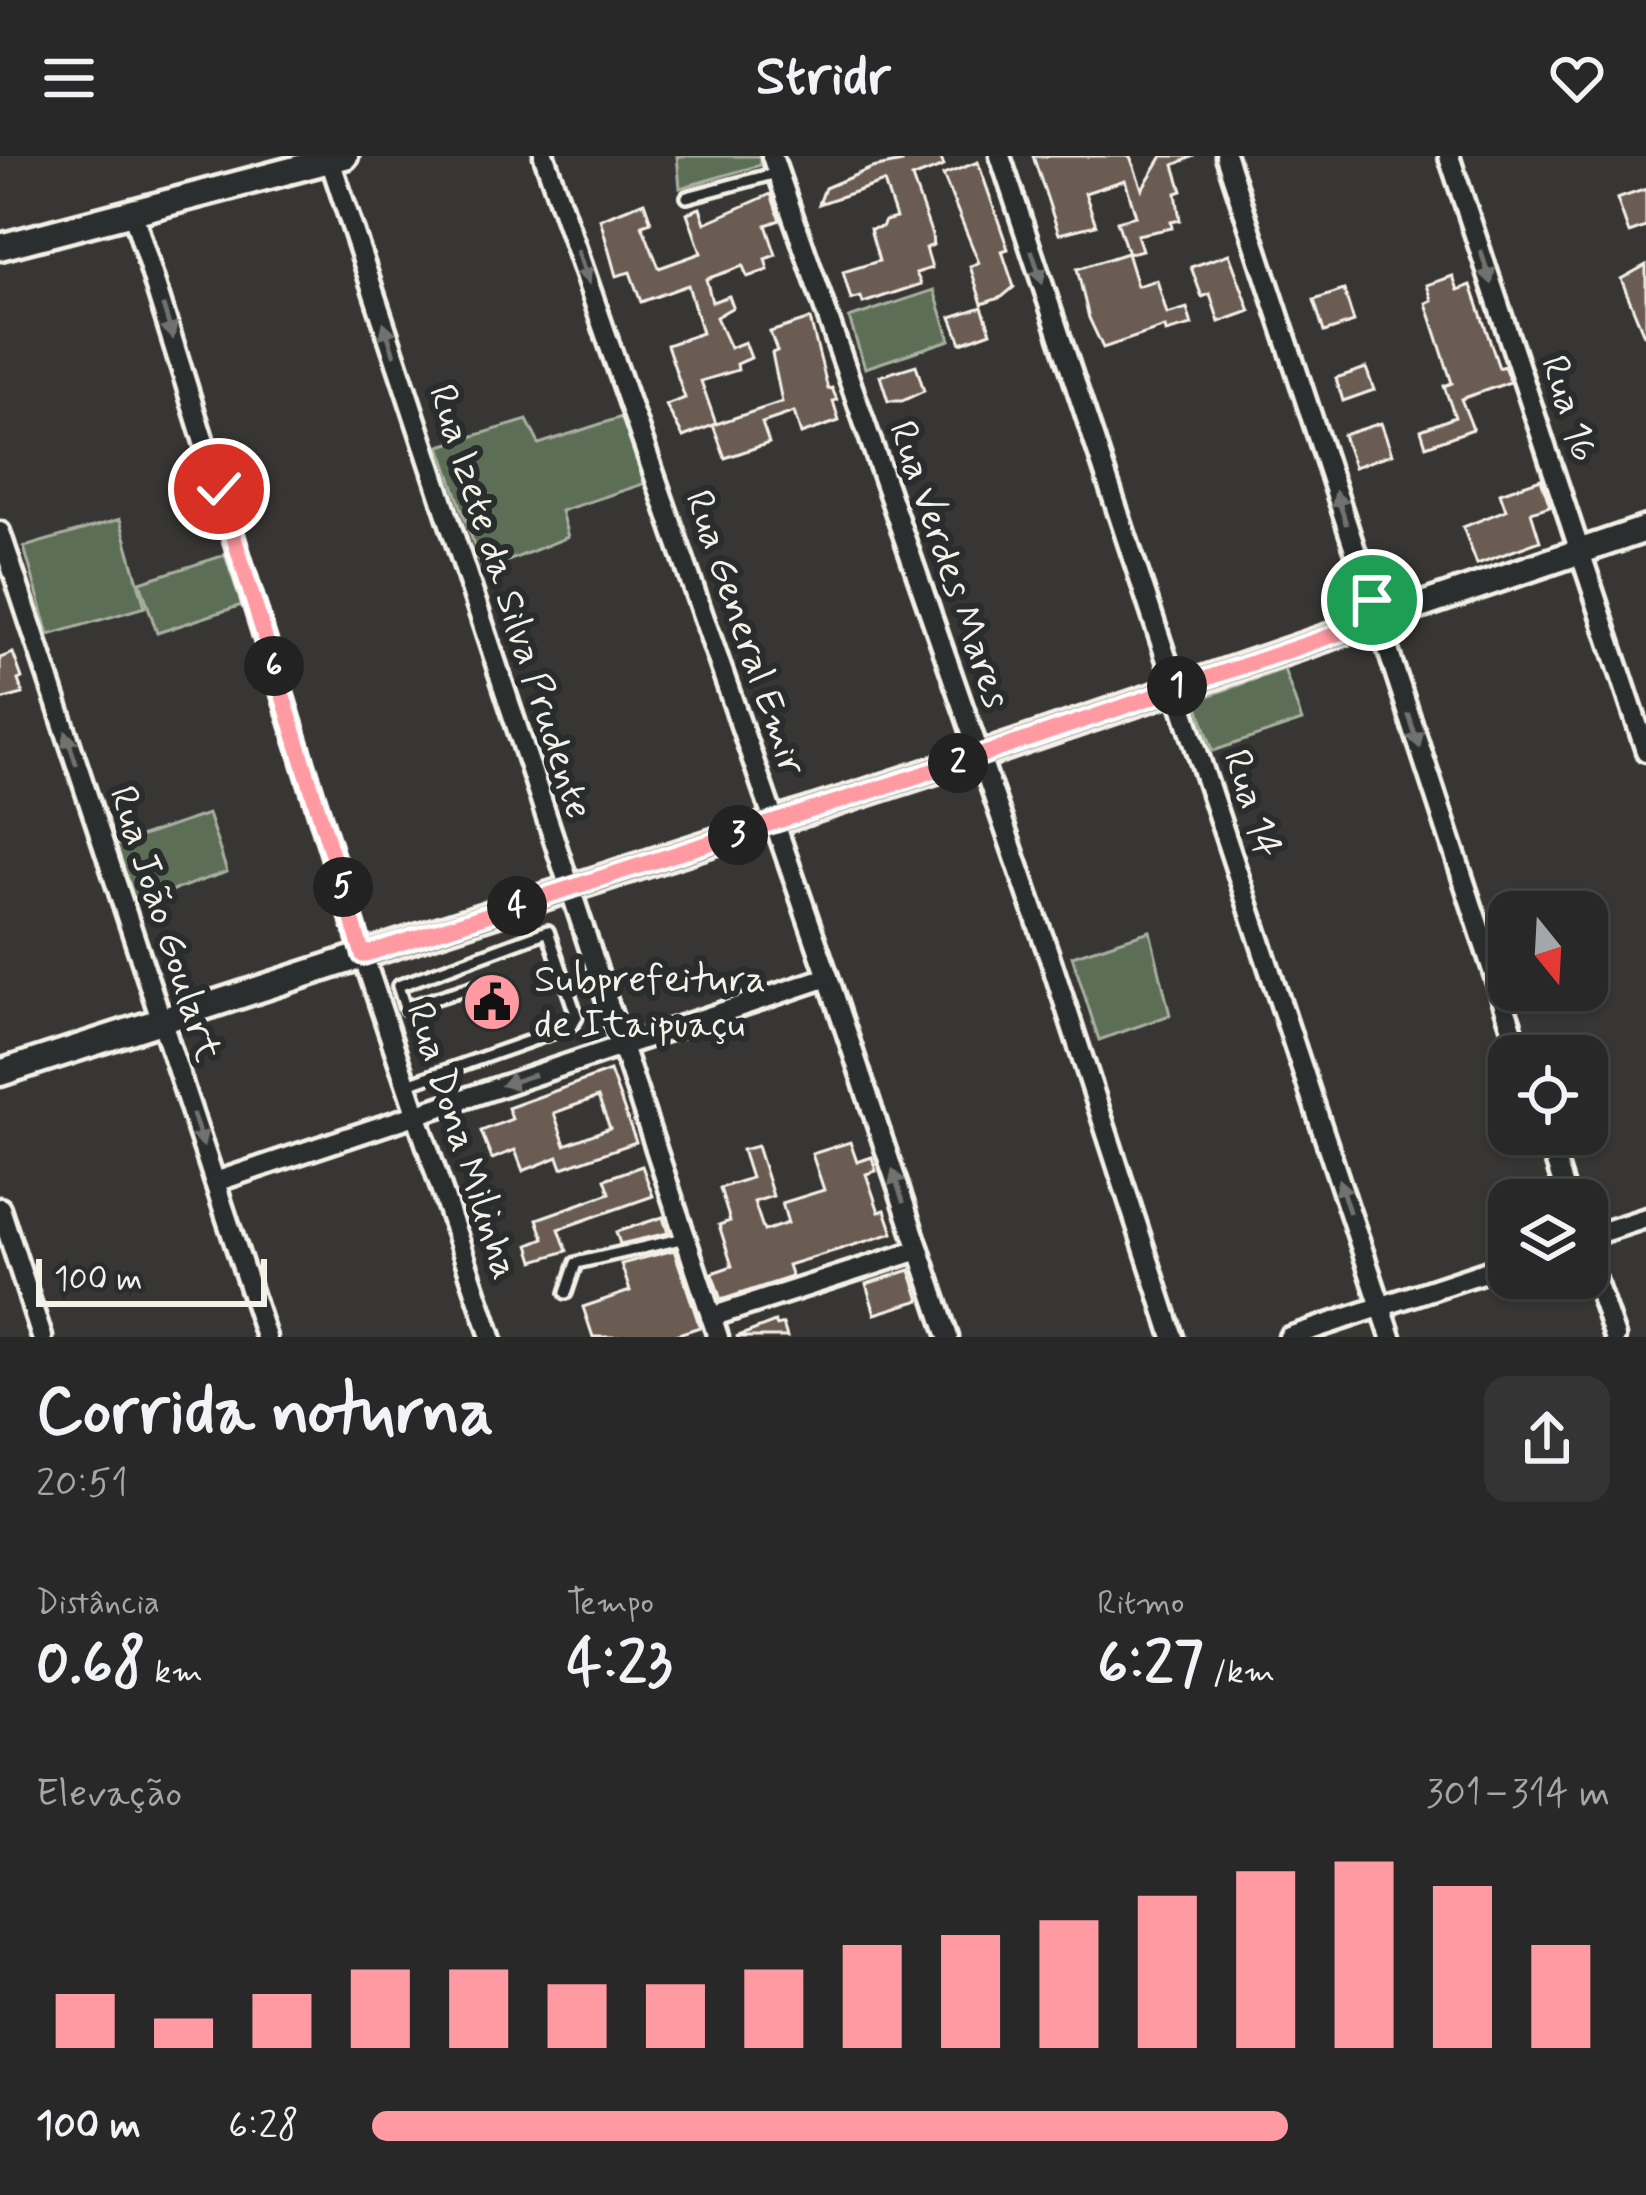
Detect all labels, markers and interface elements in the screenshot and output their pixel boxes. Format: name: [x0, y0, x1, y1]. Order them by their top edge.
text: Stridr: [756, 43, 890, 114]
icon: menu: [36, 45, 102, 111]
icon: heart: [1544, 45, 1610, 111]
one-way arrow: [575, 249, 593, 285]
one-way arrow: [1029, 249, 1048, 286]
one-way arrow: [1477, 249, 1496, 286]
one-way arrow: [159, 304, 178, 341]
one-way arrow: [379, 320, 398, 357]
street label: Rua 16: [1527, 349, 1609, 469]
street label: Rua Izete da Silva Prudente: [415, 378, 603, 826]
street label: Rua Verdes Mares: [875, 415, 1021, 715]
pin: [168, 438, 270, 540]
icon: check: [186, 456, 252, 522]
street label: Rua General Emir: [671, 484, 817, 783]
one-way arrow: [1331, 489, 1350, 526]
pin: [1321, 549, 1423, 651]
icon: arrive: [1339, 567, 1405, 633]
pin: 6: [244, 636, 304, 696]
text: 6: [266, 644, 282, 688]
pin: 1: [1147, 656, 1207, 716]
text: 1: [1170, 664, 1184, 708]
one-way arrow: [1406, 713, 1425, 750]
one-way arrow: [61, 729, 80, 766]
pin: 2: [928, 733, 988, 793]
text: 2: [950, 741, 966, 785]
street label: Rua 14: [1210, 743, 1292, 865]
street label: Rua João Goulart: [95, 780, 233, 1068]
pin: 3: [708, 805, 768, 865]
text: 3: [731, 813, 745, 857]
pin: 5: [313, 857, 373, 917]
text: 5: [333, 865, 353, 909]
pin: 4: [487, 876, 547, 936]
text: 4: [507, 884, 527, 928]
north arrow: [1488, 891, 1608, 1011]
map controls: [1488, 891, 1608, 1299]
place label: Subprefeitura de Itaipuaçu: [534, 955, 766, 1051]
public building icon: Subprefeitura de Itaipuaçu: [461, 971, 523, 1033]
street label: Rua Dona Milinha: [392, 996, 530, 1286]
button: locate: [1488, 1035, 1608, 1155]
one-way arrow: [499, 1071, 536, 1090]
one-way arrow: [189, 1112, 208, 1149]
one-way arrow: [888, 1168, 906, 1204]
one-way arrow: [1334, 1177, 1353, 1214]
button: layers: [1488, 1179, 1608, 1299]
scale bar: [36, 1253, 267, 1306]
text: 100 m: [54, 1258, 143, 1302]
text: Corrida noturna: [36, 1371, 494, 1457]
button: share: [1484, 1376, 1610, 1502]
text: 20:51: [36, 1459, 128, 1510]
text: Distância: [36, 1582, 160, 1626]
text: Tempo: [567, 1582, 654, 1626]
text: Ritmo: [1097, 1582, 1184, 1626]
text: 0.68: [36, 1626, 146, 1705]
text: 4:23: [567, 1626, 672, 1705]
text: 6:27: [1097, 1626, 1204, 1705]
text: km: [146, 1651, 203, 1695]
text: /km: [1204, 1651, 1275, 1695]
text: Elevação: [36, 1769, 182, 1820]
text: 301–314 m: [1426, 1769, 1610, 1820]
text: 100 m: [36, 2101, 141, 2152]
text: 6:28: [228, 2101, 299, 2152]

